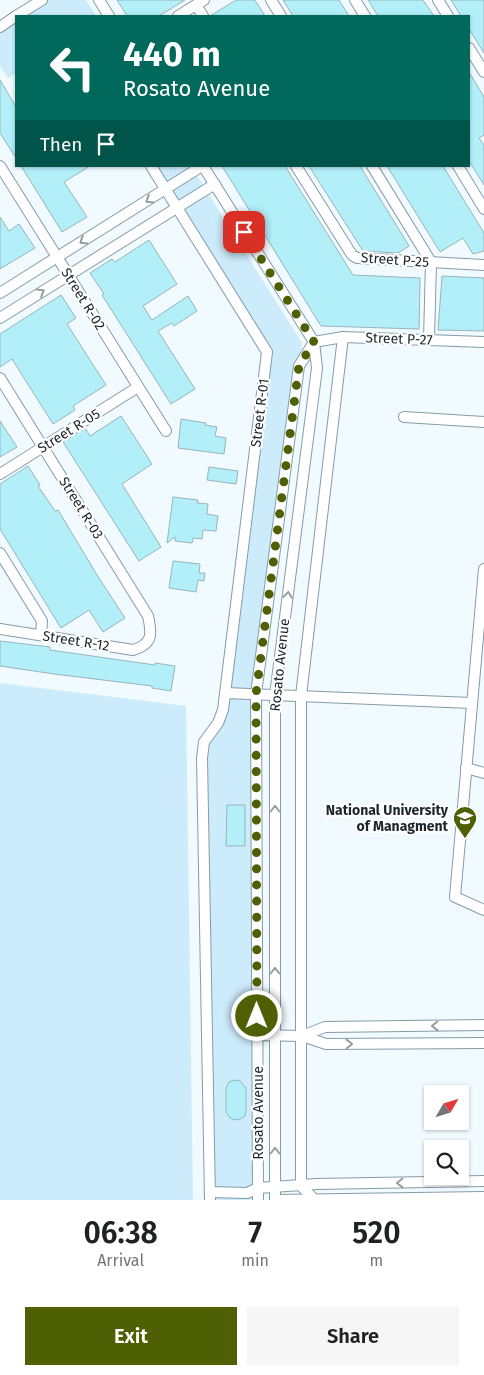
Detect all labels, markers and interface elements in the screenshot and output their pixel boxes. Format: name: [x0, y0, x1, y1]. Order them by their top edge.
text: 440 m: [123, 33, 221, 75]
icon: left: [40, 35, 105, 100]
text: Rosato Avenue: [123, 75, 270, 102]
icon: arrive: [92, 130, 120, 158]
text: Then: [40, 133, 82, 156]
one-way arrow: [145, 193, 154, 203]
pin: [223, 211, 265, 253]
icon: arrive: [230, 218, 258, 246]
one-way arrow: [80, 234, 89, 244]
street label: Street P-25: [360, 249, 430, 271]
street label: Street R-02: [57, 265, 109, 333]
one-way arrow: [36, 288, 45, 298]
street label: Street P-27: [365, 329, 433, 349]
street label: Street R-01: [247, 378, 273, 448]
street label: Street R-05: [35, 405, 103, 457]
street label: Street R-03: [55, 474, 107, 542]
one-way arrow: [282, 590, 293, 598]
street label: Rosato Avenue: [267, 618, 293, 712]
street label: Street R-12: [41, 627, 111, 655]
place label: National University of Managment: [326, 802, 449, 835]
one-way arrow: [270, 805, 280, 812]
school or university icon: National University of Managment: [452, 805, 478, 839]
one-way arrow: [270, 967, 280, 975]
position arrow: [230, 989, 282, 1041]
one-way arrow: [431, 1021, 439, 1031]
one-way arrow: [346, 1039, 353, 1049]
street label: Rosato Avenue: [250, 1066, 267, 1160]
north arrow: [424, 1085, 469, 1130]
map controls: [424, 1085, 469, 1185]
button: search: [424, 1140, 469, 1185]
one-way arrow: [270, 1147, 280, 1155]
one-way arrow: [396, 1177, 404, 1188]
text: 06:38: [83, 1215, 158, 1251]
text: 7: [248, 1215, 262, 1251]
text: 520: [352, 1215, 401, 1251]
text: Arrival: [97, 1251, 144, 1270]
text: min: [241, 1251, 269, 1270]
text: m: [370, 1251, 383, 1270]
button: Exit: [25, 1307, 237, 1365]
button: Share: [247, 1307, 459, 1365]

